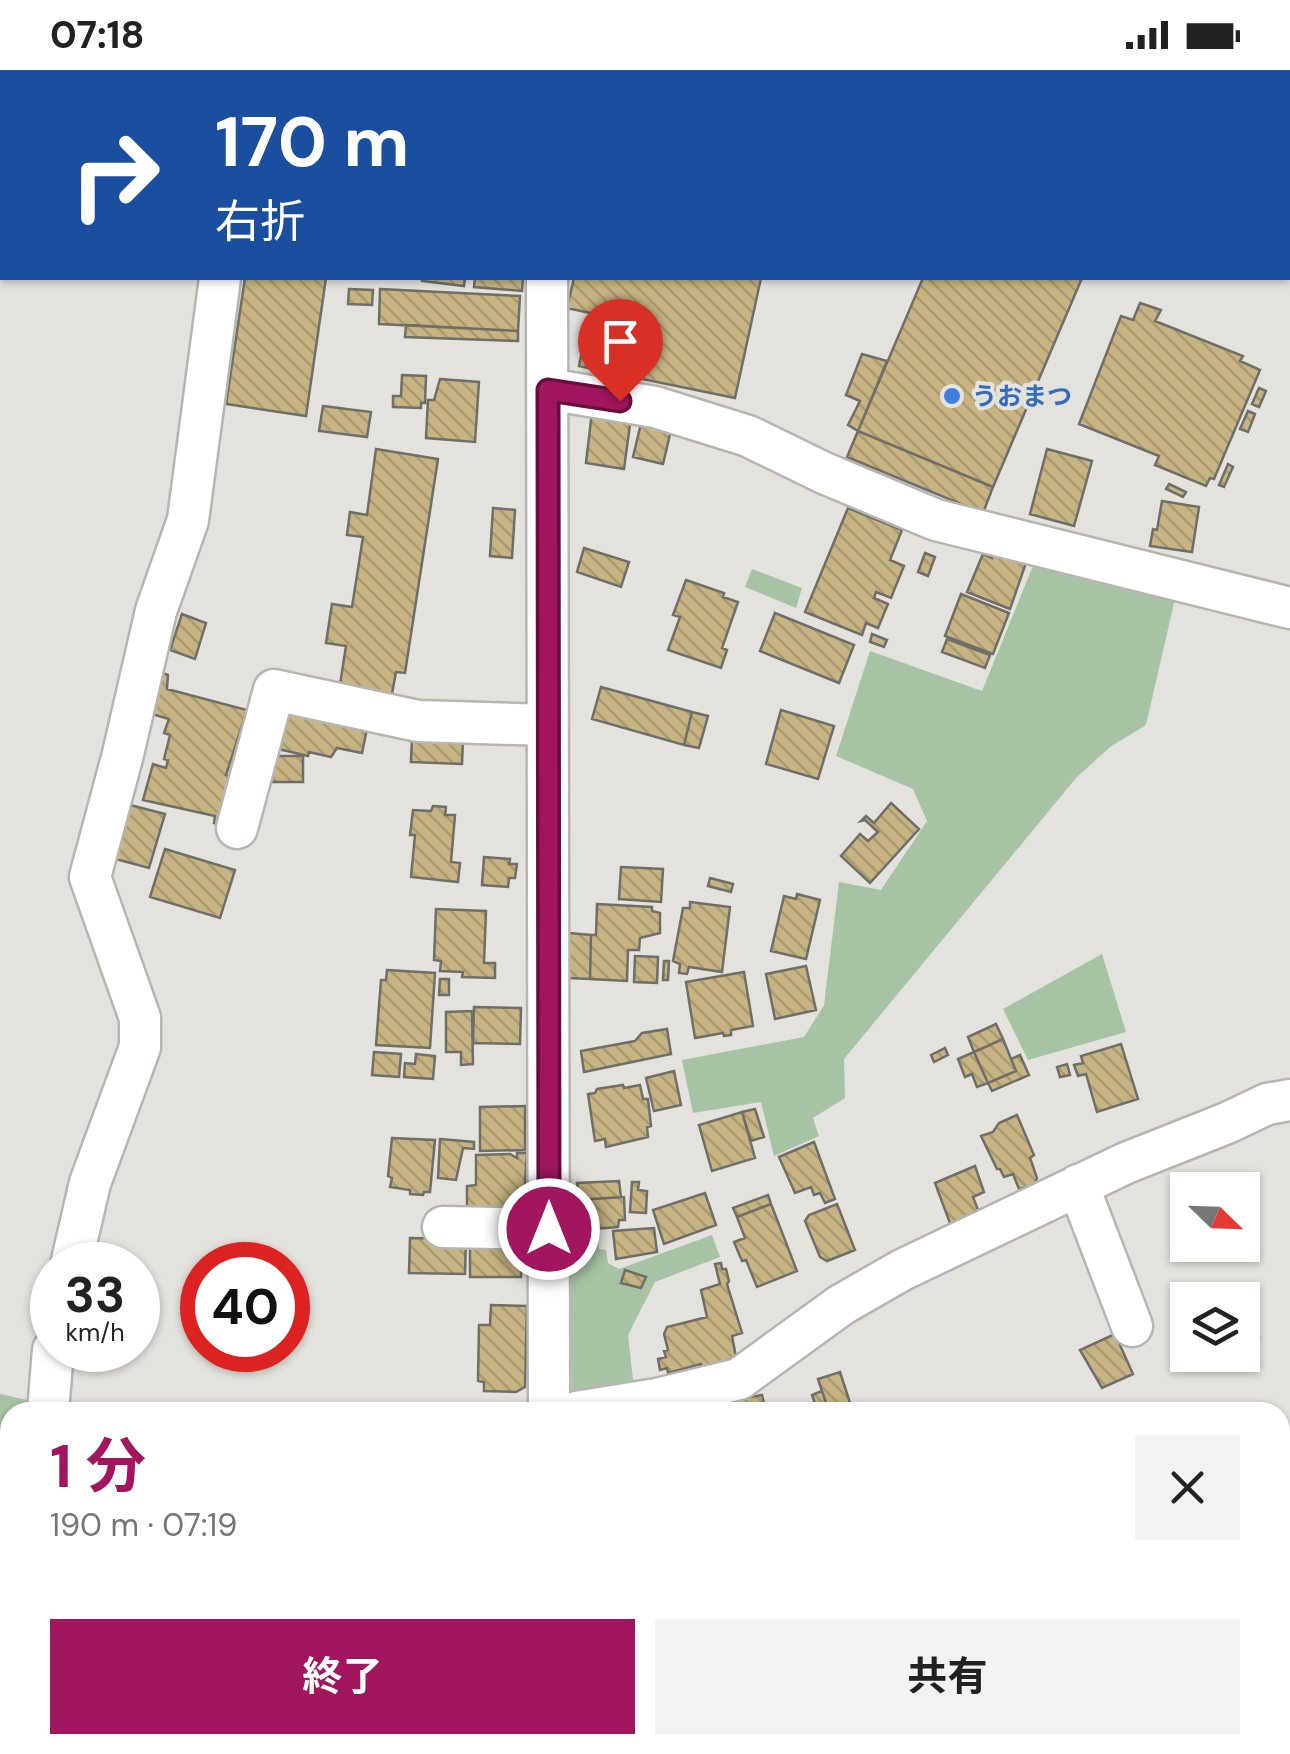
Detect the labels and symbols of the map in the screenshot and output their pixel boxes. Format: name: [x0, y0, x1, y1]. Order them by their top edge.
pin: [578, 299, 663, 402]
place label: うおまつ: [972, 380, 1072, 413]
marker: うおまつ: [941, 385, 963, 407]
north arrow: [1170, 1172, 1260, 1262]
position arrow: [497, 1177, 601, 1281]
speed limit sign: 40: [180, 1242, 310, 1372]

